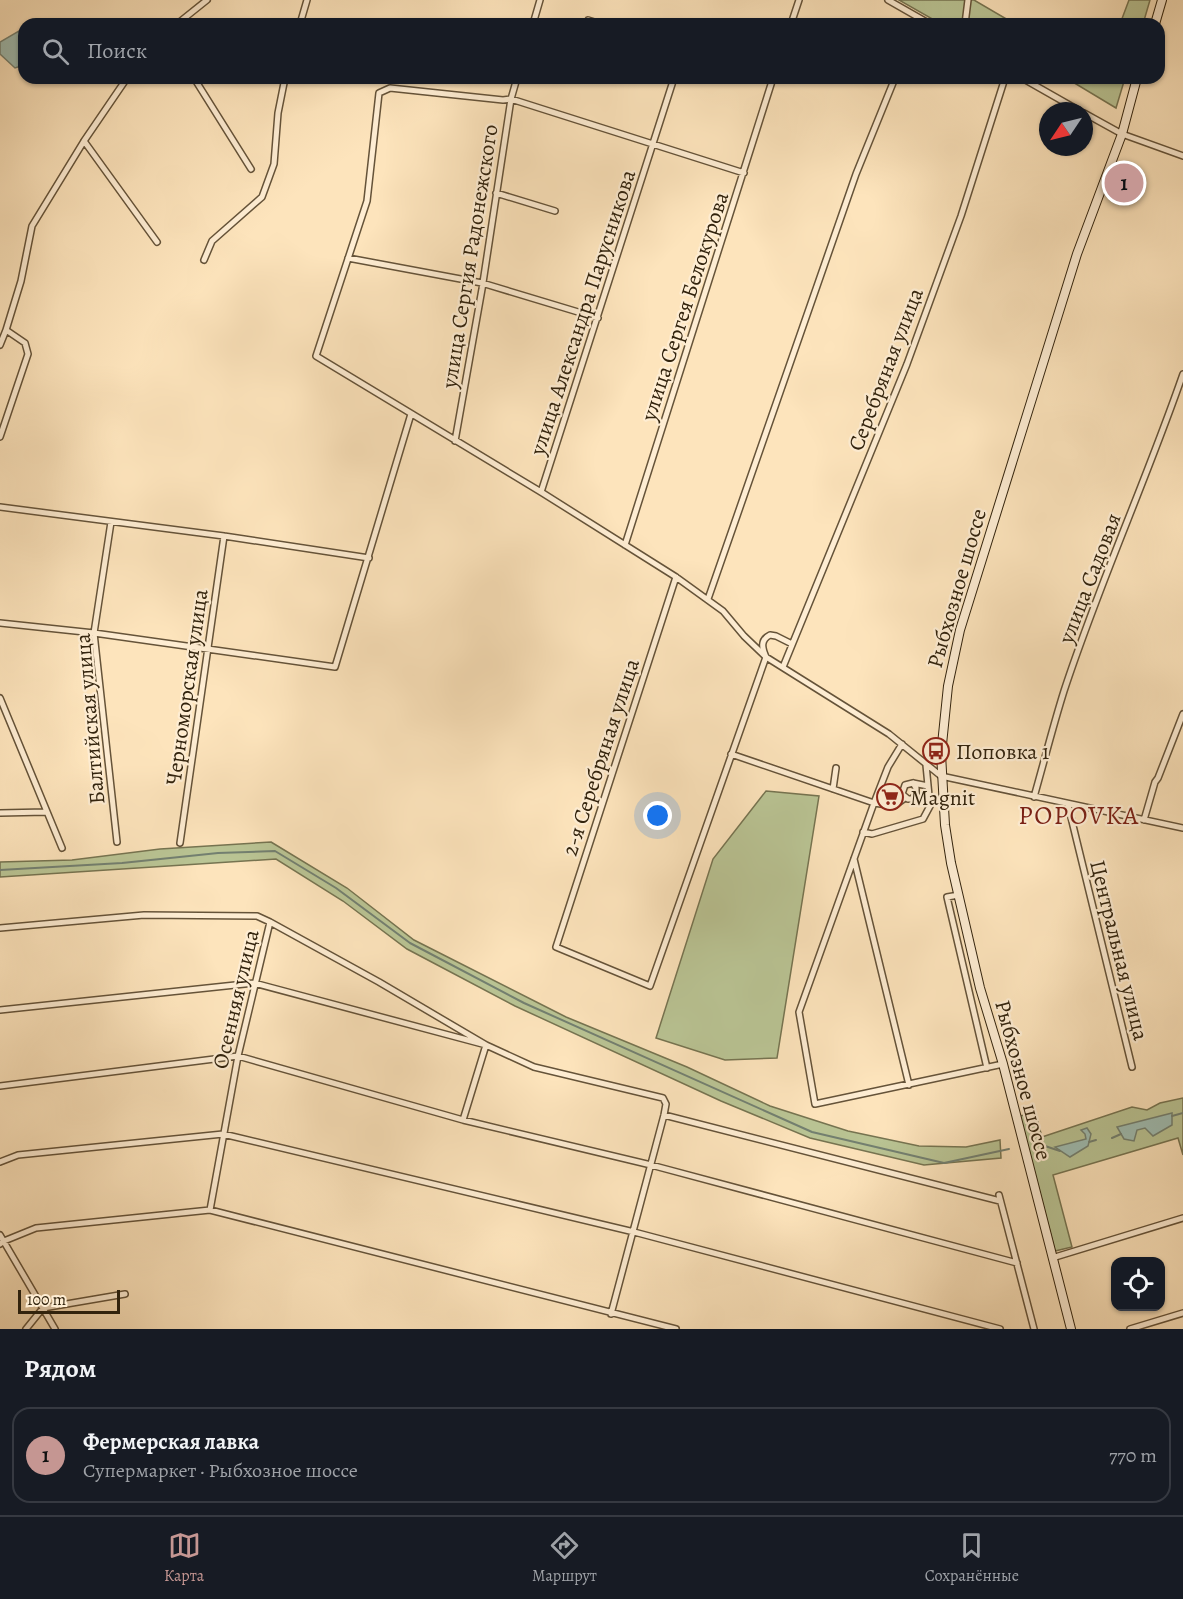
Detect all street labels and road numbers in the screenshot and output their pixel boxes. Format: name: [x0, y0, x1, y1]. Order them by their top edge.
street label: улица Сергия Радонежского: [434, 122, 506, 391]
street label: улица Александра Парусникова: [522, 165, 644, 460]
street label: улица Сергея Белокурова: [633, 187, 736, 426]
street label: Серебряная улица: [841, 283, 931, 455]
street label: Рыбхозное шоссе: [920, 505, 994, 671]
street label: улица Садовая: [1051, 509, 1129, 649]
street label: Черноморская улица: [158, 586, 216, 787]
street label: Балтийская улица: [68, 631, 112, 806]
street label: 2-я Серебряная улица: [555, 654, 647, 860]
street label: Центральная улица: [1082, 857, 1156, 1044]
street label: Осенняя улица: [205, 926, 267, 1072]
street label: Рыбхозное шоссе: [987, 997, 1059, 1164]

